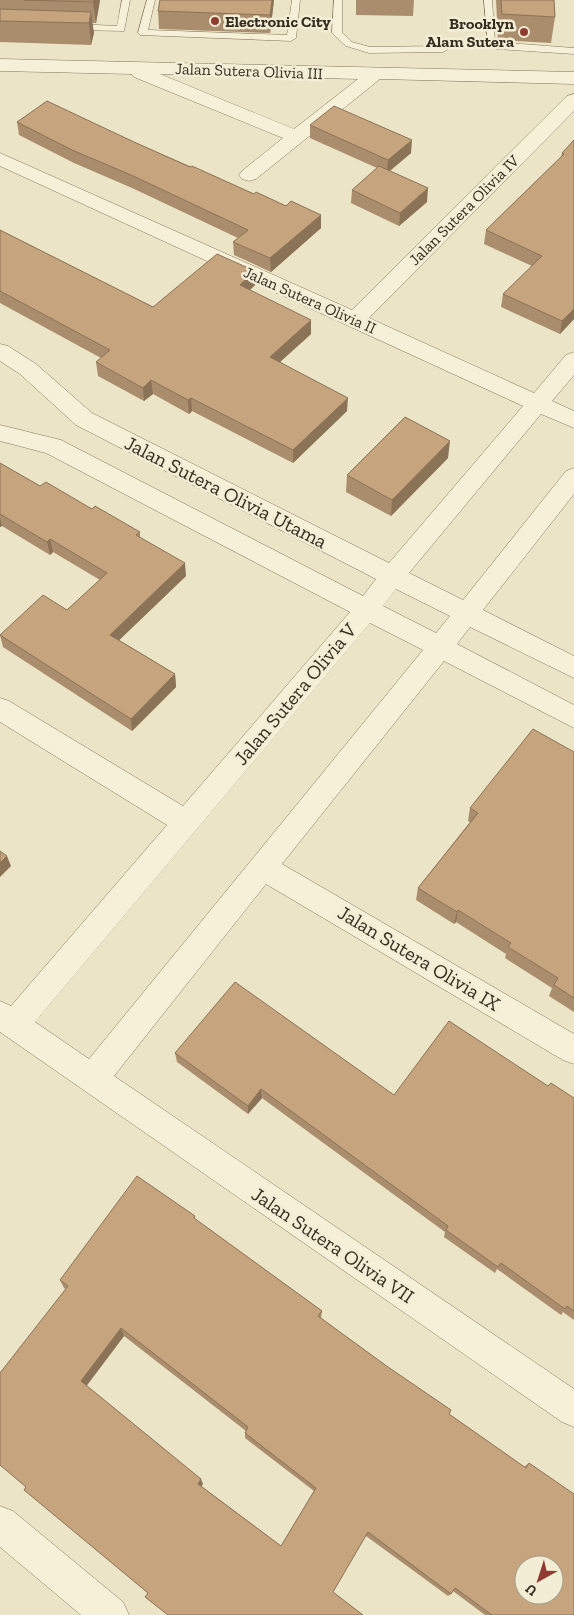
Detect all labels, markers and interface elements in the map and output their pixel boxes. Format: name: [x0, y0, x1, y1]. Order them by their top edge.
place label: Electronic City: [225, 12, 331, 31]
place label: Brooklyn Alam Sutera: [426, 14, 515, 51]
marker: Electronic City: [209, 15, 221, 27]
marker: Brooklyn Alam Sutera: [518, 26, 530, 38]
street label: Jalan Sutera Olivia III: [175, 59, 323, 83]
street label: Jalan Sutera Olivia IV: [405, 151, 523, 269]
street label: Jalan Sutera Olivia II: [241, 262, 379, 338]
street label: Jalan Sutera Olivia Utama: [121, 431, 331, 554]
street label: Jalan Sutera Olivia V: [229, 618, 361, 770]
street label: Jalan Sutera Olivia IX: [334, 900, 505, 1016]
street label: Jalan Sutera Olivia VII: [247, 1182, 419, 1308]
north arrow: [514, 1555, 564, 1605]
text: U: [522, 1580, 540, 1599]

